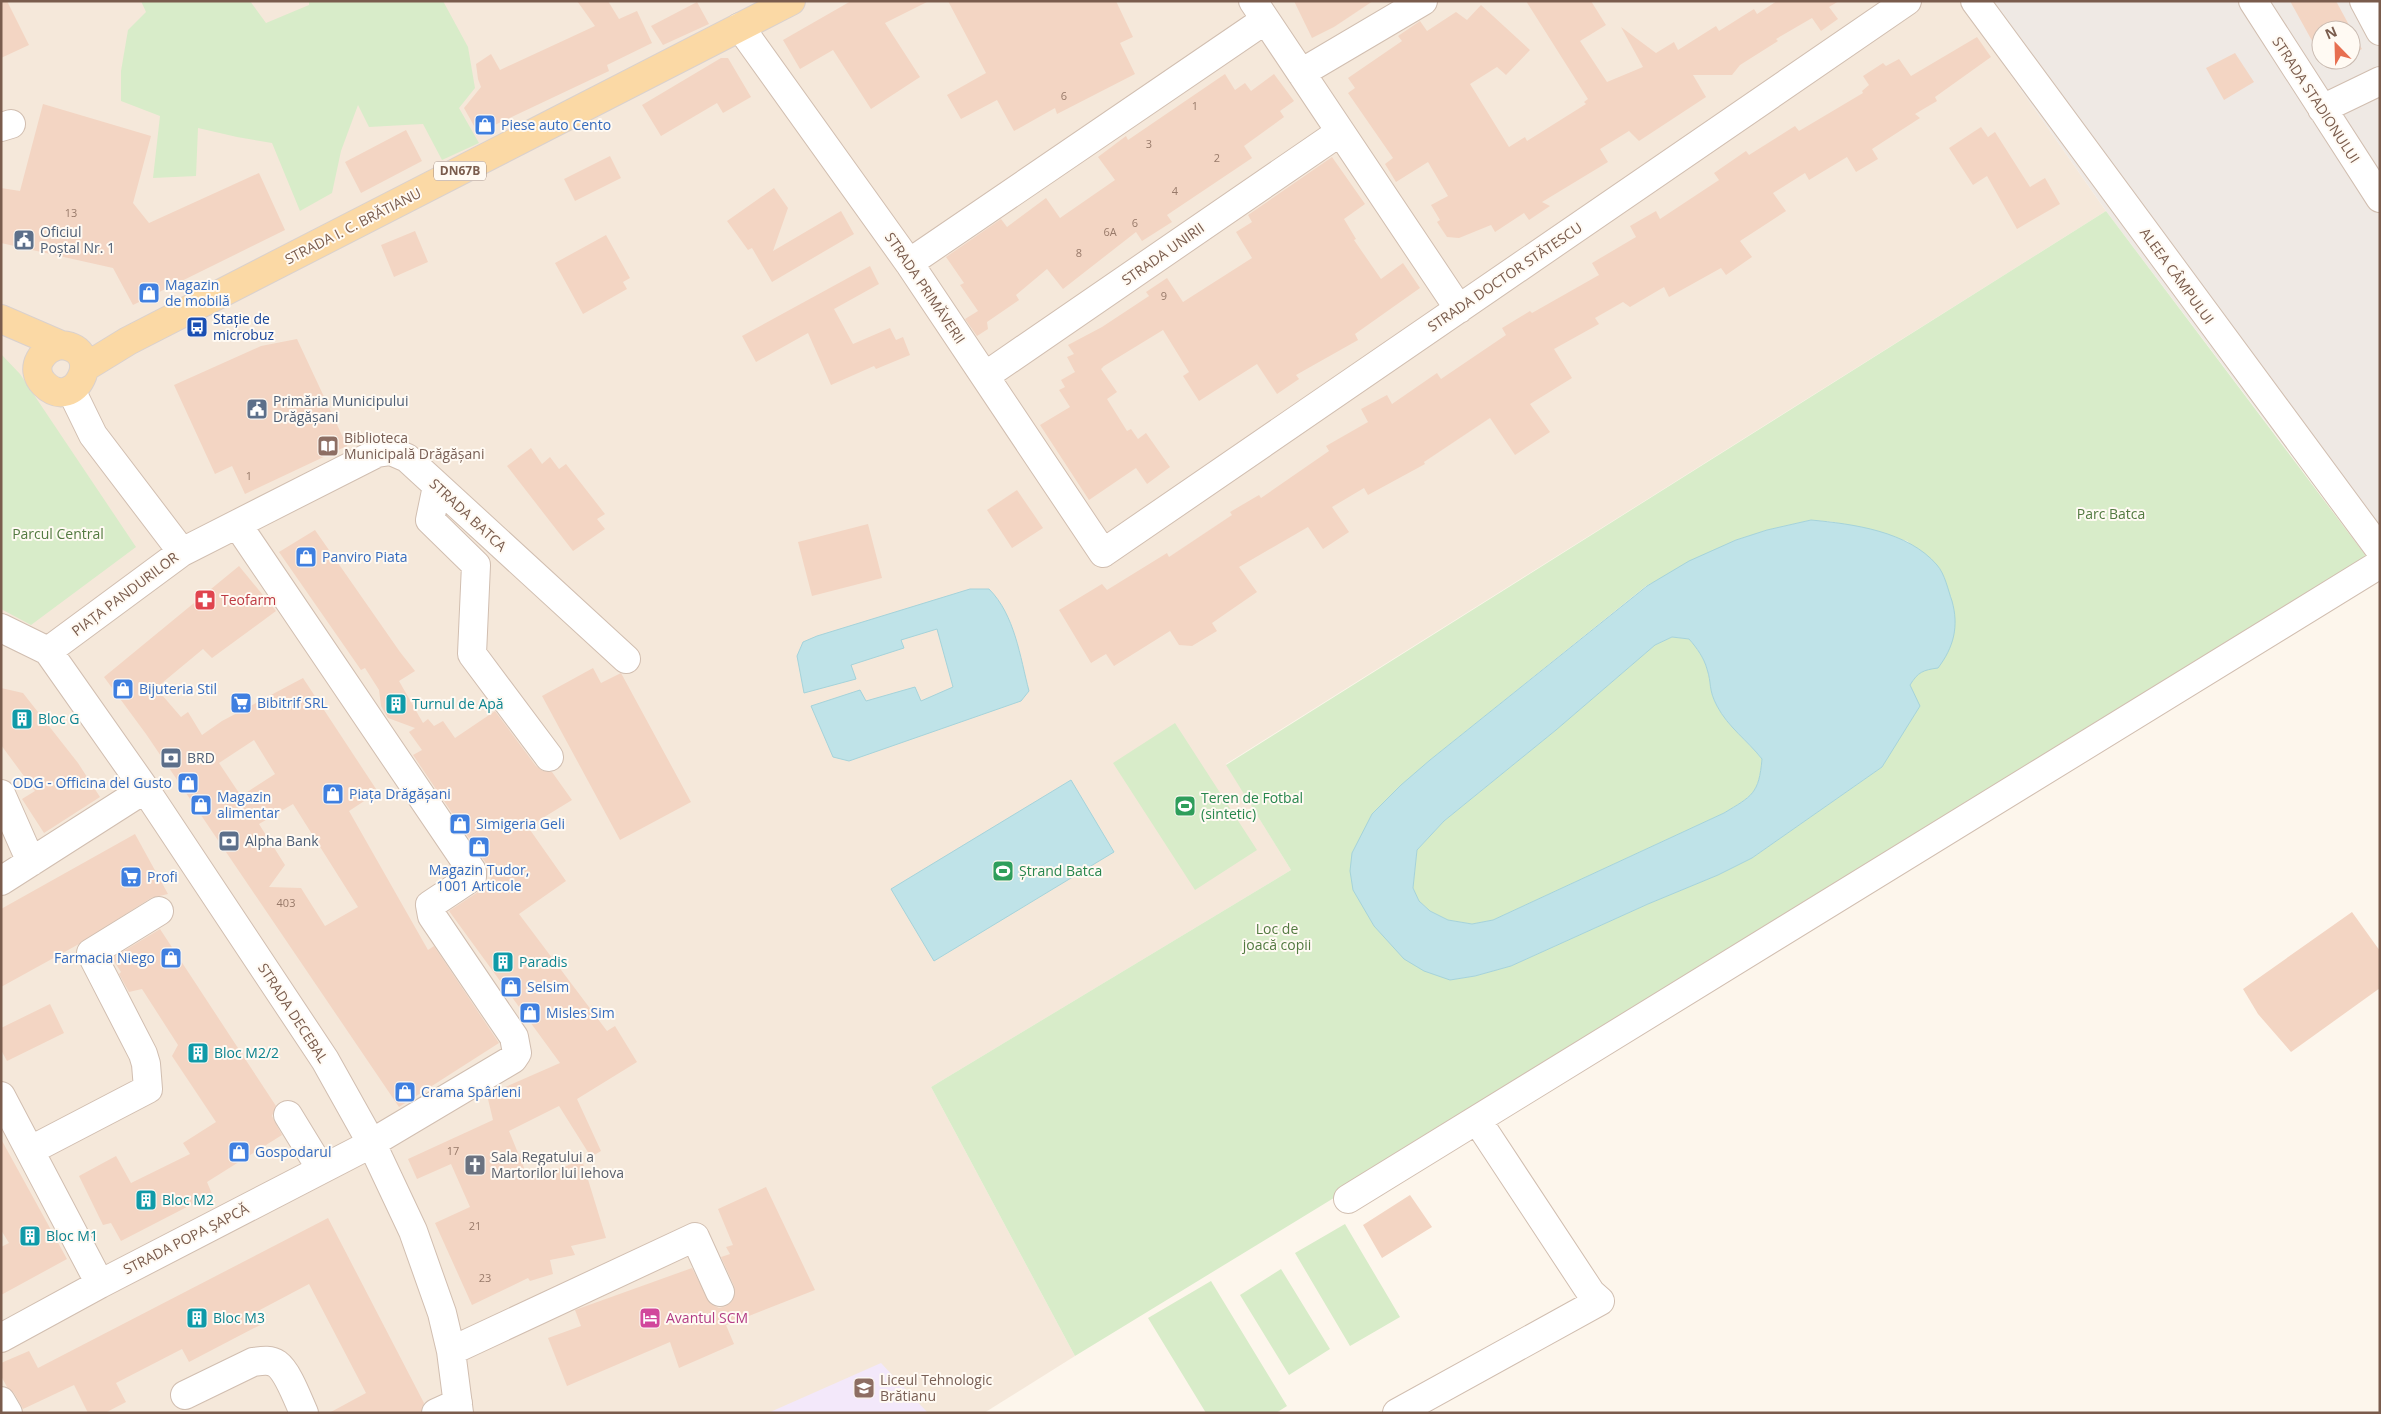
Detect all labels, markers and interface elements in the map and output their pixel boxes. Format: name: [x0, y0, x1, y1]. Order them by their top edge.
north arrow: [2311, 20, 2361, 70]
street label: STRADA STADIONULUI: [2269, 34, 2363, 166]
house number: 6: [1061, 88, 1067, 103]
house number: 1: [1192, 98, 1198, 113]
shop icon: Piese auto Cento: [473, 113, 497, 137]
place label: Piese auto Cento: [501, 115, 611, 134]
house number: 3: [1146, 136, 1152, 151]
house number: 2: [1214, 150, 1220, 165]
road number: DN67B: [434, 162, 486, 180]
street label: STRADA I. C. BRĂTIANU: [281, 183, 424, 268]
house number: 4: [1172, 183, 1179, 198]
house number: 13: [65, 205, 77, 220]
house number: 6: [1132, 215, 1138, 230]
street label: STRADA UNIRII: [1118, 218, 1208, 289]
street label: STRADA DOCTOR STĂTESCU: [1424, 218, 1586, 336]
place label: Oficiul Poștal Nr. 1: [40, 222, 115, 257]
house number: 6A: [1103, 224, 1117, 239]
street label: ALEEA CÂMPULUI: [2136, 224, 2219, 328]
public building icon: Oficiul Poștal Nr. 1: [12, 228, 36, 252]
street label: STRADA PRIMĂVERII: [881, 228, 970, 347]
house number: 8: [1076, 245, 1082, 260]
place label: Magazin de mobilă: [165, 275, 230, 310]
shop icon: Magazin de mobilă: [137, 281, 161, 305]
house number: 9: [1161, 288, 1167, 303]
place label: Stație de microbuz: [213, 309, 274, 344]
bus stop icon: Stație de microbuz: [185, 315, 209, 339]
place label: Primăria Municipului Drăgășani: [273, 391, 408, 426]
public building icon: Primăria Municipului Drăgășani: [245, 397, 269, 421]
place label: Biblioteca Municipală Drăgășani: [344, 428, 484, 463]
library icon: Biblioteca Municipală Drăgășani: [316, 434, 340, 458]
house number: 1: [246, 468, 252, 483]
street label: STRADA BATCA: [426, 474, 511, 555]
park label: Parc Batca: [2077, 504, 2145, 523]
park label: Parcul Central: [12, 524, 104, 543]
shop icon: Panviro Piata: [294, 545, 318, 569]
street label: PIAȚA PANDURILOR: [67, 547, 182, 640]
place label: Panviro Piata: [322, 547, 408, 566]
pharmacy icon: Teofarm: [193, 588, 217, 612]
place label: Teofarm: [221, 590, 276, 609]
shop icon: Bijuteria Stil: [111, 677, 135, 701]
place label: Bijuteria Stil: [139, 679, 217, 698]
supermarket icon: Bibitrif SRL: [229, 691, 253, 715]
building icon: Turnul de Apă: [384, 692, 408, 716]
place label: Bibitrif SRL: [257, 693, 328, 712]
place label: Turnul de Apă: [412, 694, 504, 713]
building icon: Bloc G: [10, 707, 34, 731]
place label: Bloc G: [38, 709, 80, 728]
bank icon: BRD: [159, 746, 183, 770]
place label: BRD: [187, 748, 215, 767]
shop icon: ODG - Officina del Gusto: [176, 771, 200, 795]
place label: ODG - Officina del Gusto: [12, 773, 172, 792]
shop icon: Piața Drăgășani: [321, 782, 345, 806]
place label: Piața Drăgășani: [349, 784, 451, 803]
place label: Magazin alimentar: [217, 787, 280, 822]
place label: Teren de Fotbal (sintetic): [1201, 788, 1303, 823]
shop icon: Magazin alimentar: [189, 793, 213, 817]
sports icon: Teren de Fotbal (sintetic): [1173, 794, 1197, 818]
shop icon: Simigeria Geli: [448, 812, 472, 836]
place label: Simigeria Geli: [476, 814, 565, 833]
bank icon: Alpha Bank: [217, 829, 241, 853]
place label: Alpha Bank: [245, 831, 319, 850]
shop icon: Magazin Tudor, 1001 Articole: [467, 835, 491, 859]
sports icon: Ștrand Batca: [991, 859, 1015, 883]
place label: Magazin Tudor, 1001 Articole: [429, 860, 529, 895]
place label: Ștrand Batca: [1019, 861, 1102, 880]
supermarket icon: Profi: [119, 865, 143, 889]
place label: Profi: [147, 867, 178, 886]
house number: 403: [277, 895, 295, 910]
park label: Loc de joacă copii: [1242, 919, 1311, 954]
shop icon: Farmacia Niego: [159, 946, 183, 970]
place label: Farmacia Niego: [54, 948, 155, 967]
building icon: Paradis: [491, 950, 515, 974]
place label: Paradis: [519, 952, 568, 971]
street label: STRADA DECEBAL: [254, 959, 333, 1066]
shop icon: Selsim: [499, 975, 523, 999]
place label: Selsim: [527, 977, 569, 996]
shop icon: Misles Sim: [518, 1001, 542, 1025]
place label: Misles Sim: [546, 1003, 615, 1022]
building icon: Bloc M2/2: [186, 1041, 210, 1065]
place label: Bloc M2/2: [214, 1043, 279, 1062]
shop icon: Crama Spârleni: [393, 1080, 417, 1104]
place label: Crama Spârleni: [421, 1082, 521, 1101]
shop icon: Gospodarul: [227, 1140, 251, 1164]
place label: Gospodarul: [255, 1142, 331, 1161]
house number: 17: [447, 1143, 459, 1158]
place label: Sala Regatului a Martorilor lui Iehova: [491, 1147, 624, 1182]
church icon: Sala Regatului a Martorilor lui Iehova: [463, 1153, 487, 1177]
building icon: Bloc M2: [134, 1188, 158, 1212]
place label: Bloc M2: [162, 1190, 214, 1209]
street label: STRADA POPA ȘAPCĂ: [120, 1199, 252, 1278]
house number: 21: [469, 1218, 481, 1233]
building icon: Bloc M1: [18, 1224, 42, 1248]
place label: Bloc M1: [46, 1226, 98, 1245]
house number: 23: [479, 1270, 491, 1285]
building icon: Bloc M3: [185, 1306, 209, 1330]
hotel icon: Avantul SCM: [638, 1306, 662, 1330]
place label: Bloc M3: [213, 1308, 265, 1327]
place label: Avantul SCM: [666, 1308, 748, 1327]
place label: Liceul Tehnologic Brătianu: [880, 1370, 992, 1405]
school or university icon: Liceul Tehnologic Brătianu: [852, 1376, 876, 1400]

